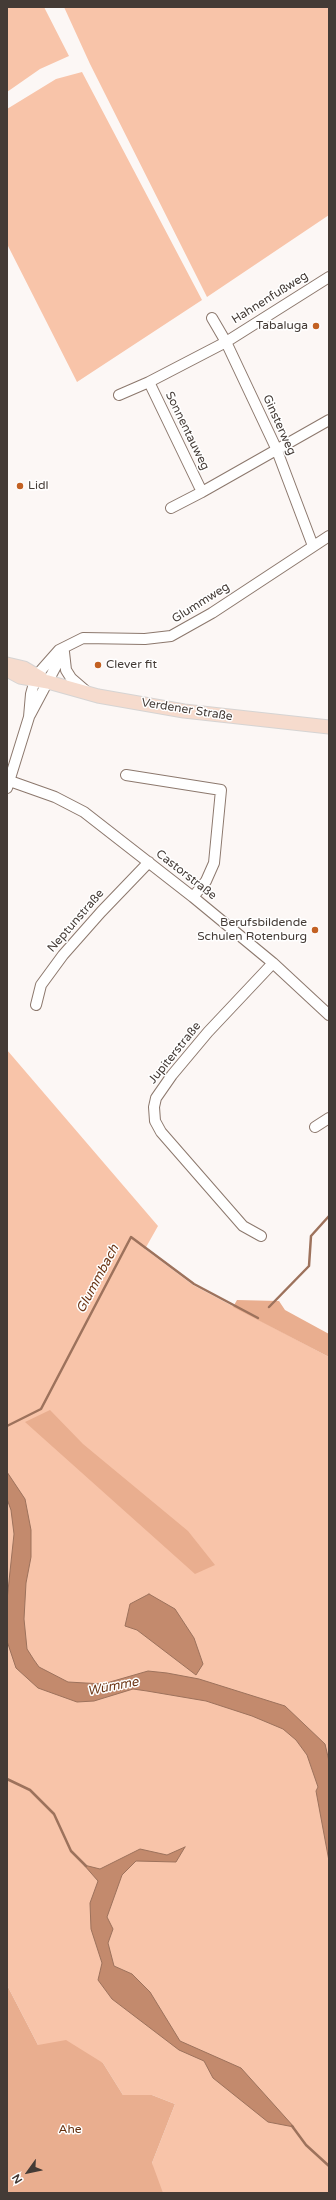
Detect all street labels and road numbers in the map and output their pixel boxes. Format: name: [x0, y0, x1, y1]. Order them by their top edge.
street label: Hahnenfußweg: [229, 269, 311, 327]
street label: Sonnentauweg: [162, 389, 212, 473]
street label: Ginsterweg: [259, 392, 299, 458]
street label: Glummweg: [170, 580, 232, 626]
street label: Verdener Straße: [140, 696, 234, 724]
street label: Castorstraße: [153, 847, 219, 903]
street label: Neptunstraße: [45, 887, 107, 955]
street label: Jupiterstraße: [146, 1019, 204, 1087]

